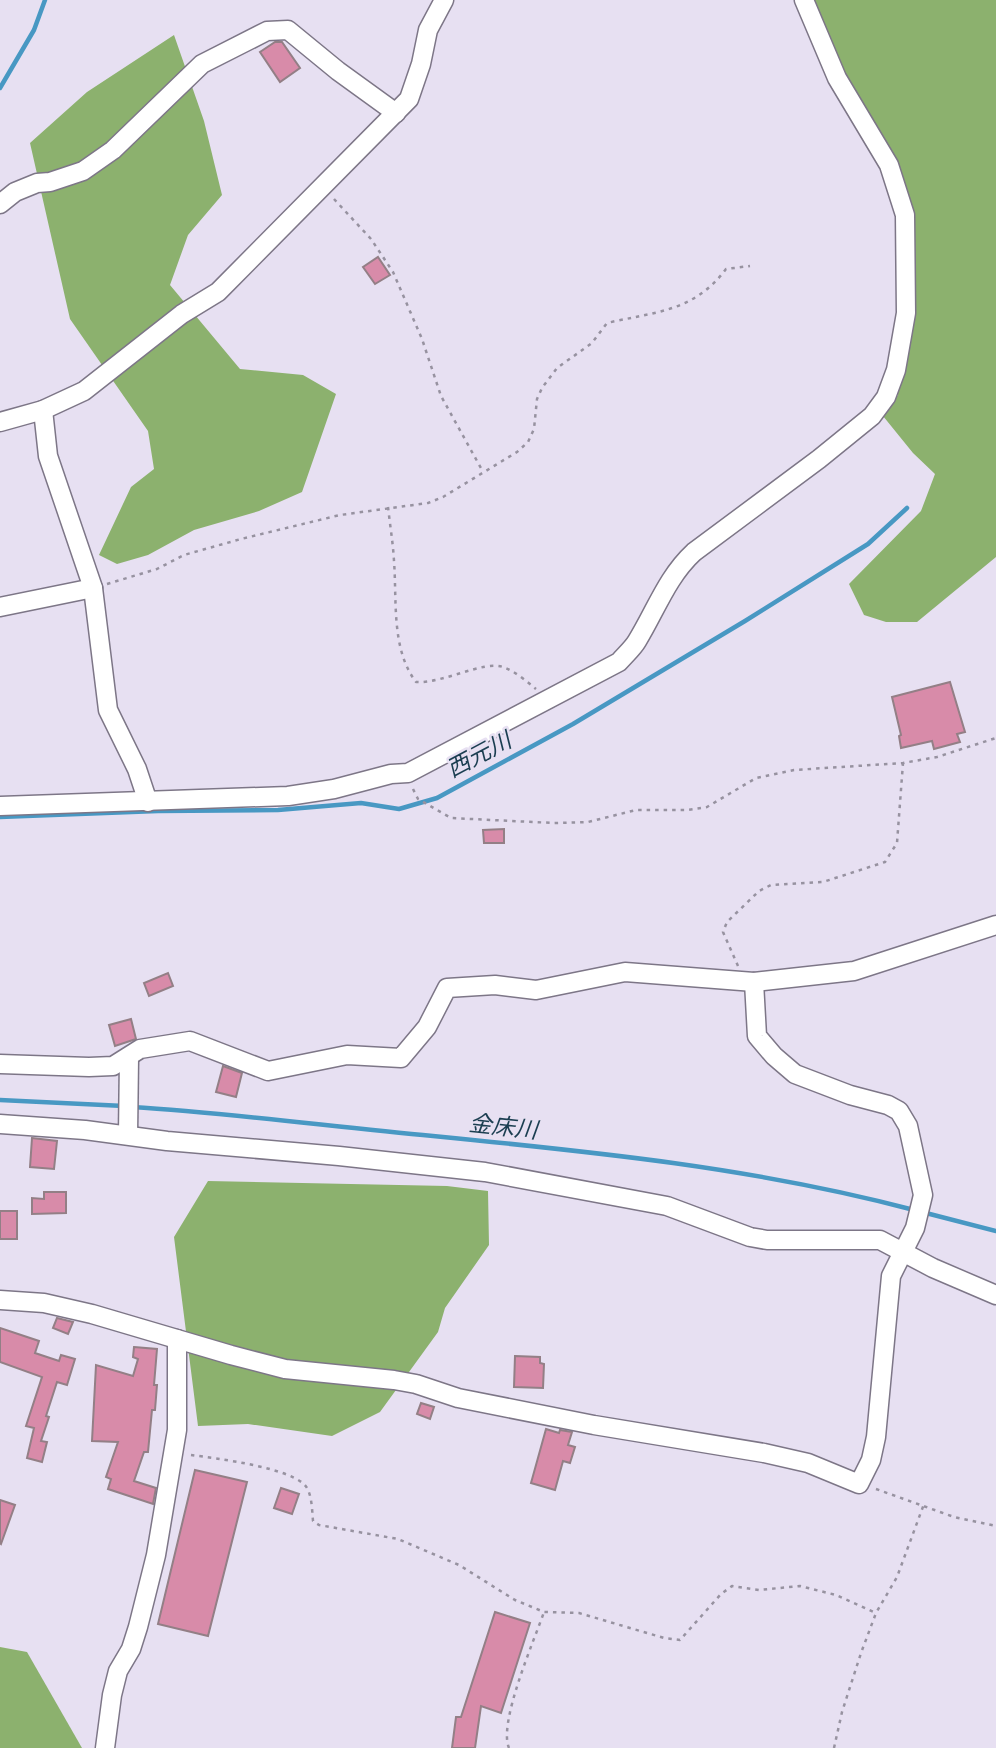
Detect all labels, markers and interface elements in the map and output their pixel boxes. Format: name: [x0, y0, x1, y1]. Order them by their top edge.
water label: 西元川: [442, 725, 518, 783]
water label: 金床川: [467, 1110, 542, 1144]

